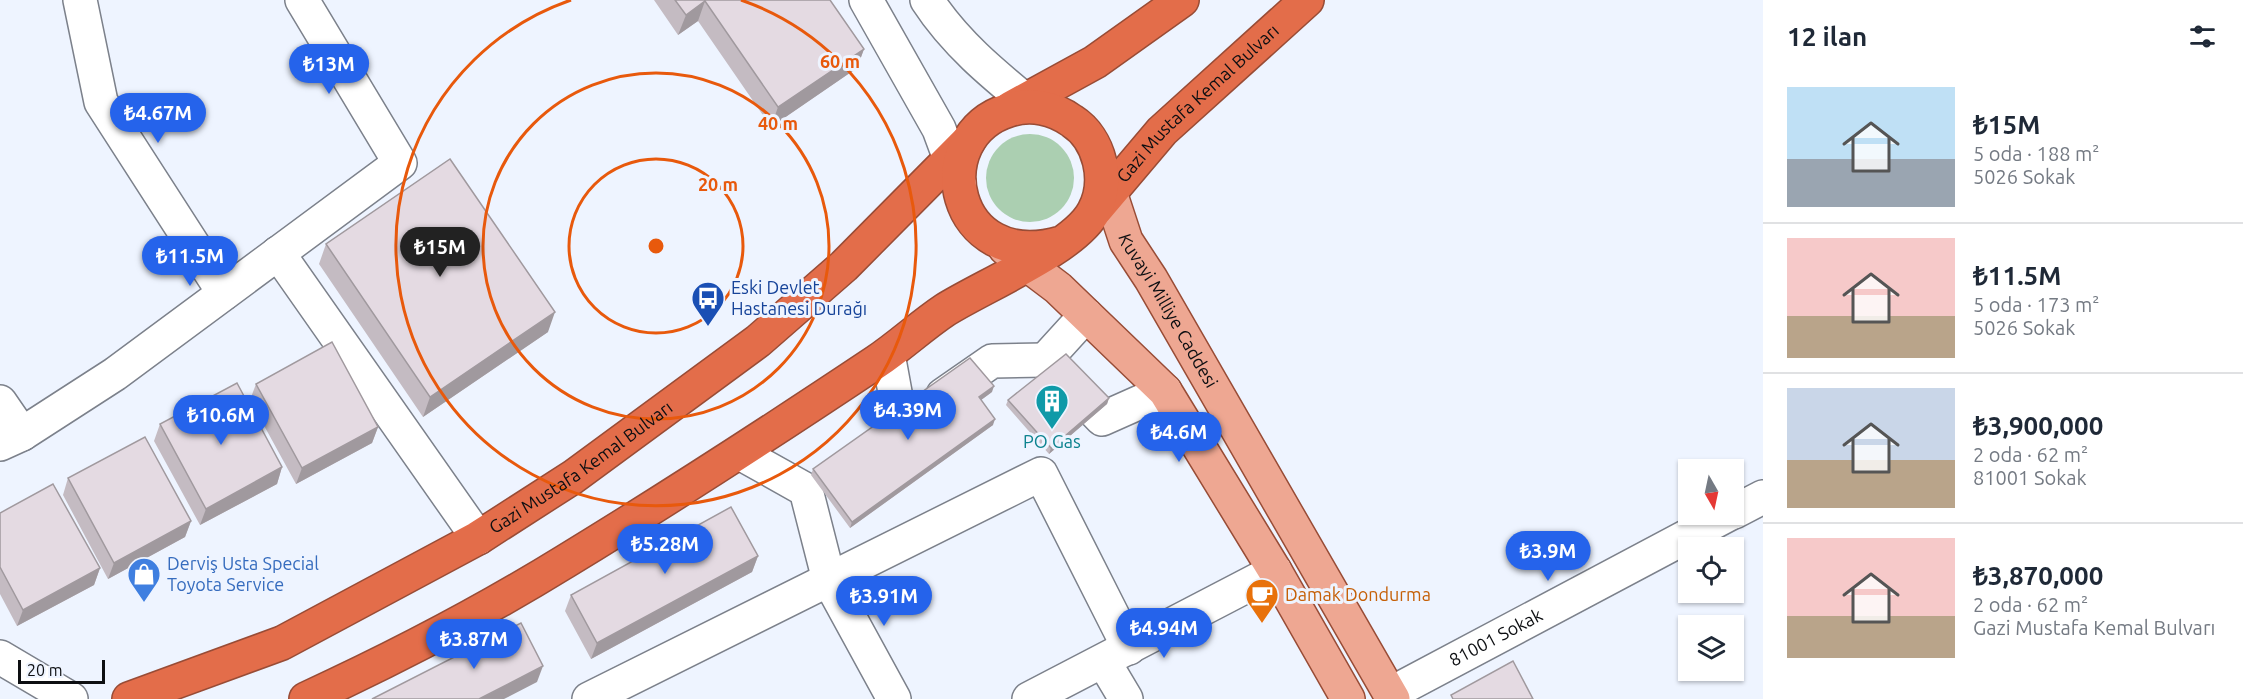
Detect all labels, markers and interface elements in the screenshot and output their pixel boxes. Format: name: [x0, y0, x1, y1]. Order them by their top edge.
street label: Gazi Mustafa Kemal Bulvarı: [1112, 20, 1282, 186]
icon: filters: [2186, 20, 2219, 53]
text: 12 ilan: [1787, 22, 1867, 51]
pin: ₺13M: [293, 44, 365, 95]
text: 60 m: [820, 51, 860, 71]
text: ₺13M: [303, 52, 355, 75]
pin: ₺4.67M: [109, 93, 207, 144]
text: ₺4.67M: [124, 101, 192, 124]
text: ₺15M: [1973, 110, 2040, 139]
icon: home: [1835, 111, 1907, 183]
text: 40 m: [758, 113, 798, 133]
text: 5 oda · 188 m²: [1973, 142, 2099, 165]
text: 5026 Sokak: [1973, 165, 2075, 188]
text: 20 m: [698, 174, 738, 194]
pin: ₺15M: [404, 227, 476, 278]
street label: Kuvayi Milliye Caddesi: [1115, 231, 1222, 391]
text: ₺15M: [414, 235, 466, 258]
pin: ₺11.5M: [141, 236, 239, 287]
centre of rings: [646, 236, 666, 256]
text: ₺11.5M: [156, 244, 224, 267]
text: ₺11.5M: [1973, 261, 2061, 290]
icon: home: [1835, 262, 1907, 334]
place label: Eski Devlet Hastanesi Durağı: [731, 277, 867, 318]
bus stop icon: Eski Devlet Hastanesi Durağı: [690, 280, 726, 327]
text: 5 oda · 173 m²: [1973, 293, 2099, 316]
text: 5026 Sokak: [1973, 316, 2075, 339]
building icon: PO Gas: [1034, 383, 1070, 430]
pin: ₺4.39M: [859, 390, 957, 441]
pin: ₺10.6M: [172, 395, 270, 446]
street label: Gazi Mustafa Kemal Bulvarı: [485, 396, 676, 537]
text: ₺4.39M: [874, 398, 942, 421]
text: ₺10.6M: [187, 403, 255, 426]
text: ₺3,900,000: [1973, 411, 2103, 440]
pin: ₺4.6M: [1137, 412, 1221, 463]
icon: home: [1835, 412, 1907, 484]
text: ₺4.6M: [1151, 420, 1207, 443]
place label: PO Gas: [1023, 431, 1081, 451]
text: 2 oda · 62 m²: [1973, 443, 2088, 466]
north arrow: [1678, 459, 1744, 525]
map controls: [1678, 459, 1744, 681]
text: 81001 Sokak: [1973, 466, 2087, 489]
pin: ₺5.28M: [616, 524, 714, 575]
pin: ₺3.9M: [1506, 531, 1590, 582]
text: ₺5.28M: [631, 532, 699, 555]
button: locate: [1678, 537, 1744, 603]
text: ₺3.9M: [1520, 539, 1576, 562]
place label: Derviş Usta Special Toyota Service: [167, 553, 319, 594]
shop icon: Derviş Usta Special Toyota Service: [126, 556, 162, 603]
text: ₺3,870,000: [1973, 561, 2103, 590]
icon: home: [1835, 562, 1907, 634]
pin: ₺3.91M: [835, 576, 933, 627]
cafe icon: Damak Dondurma: [1244, 577, 1280, 624]
text: ₺3.91M: [850, 584, 918, 607]
place label: Damak Dondurma: [1285, 584, 1431, 604]
text: 2 oda · 62 m²: [1973, 593, 2088, 616]
street label: 81001 Sokak: [1446, 604, 1545, 670]
pin: ₺4.94M: [1115, 608, 1213, 659]
button: layers: [1678, 615, 1744, 681]
text: ₺4.94M: [1130, 616, 1198, 639]
text: Gazi Mustafa Kemal Bulvarı: [1973, 616, 2215, 639]
pin: ₺3.87M: [425, 619, 523, 670]
text: ₺3.87M: [440, 627, 508, 650]
scale bar: [18, 657, 105, 684]
text: 20 m: [27, 661, 63, 679]

